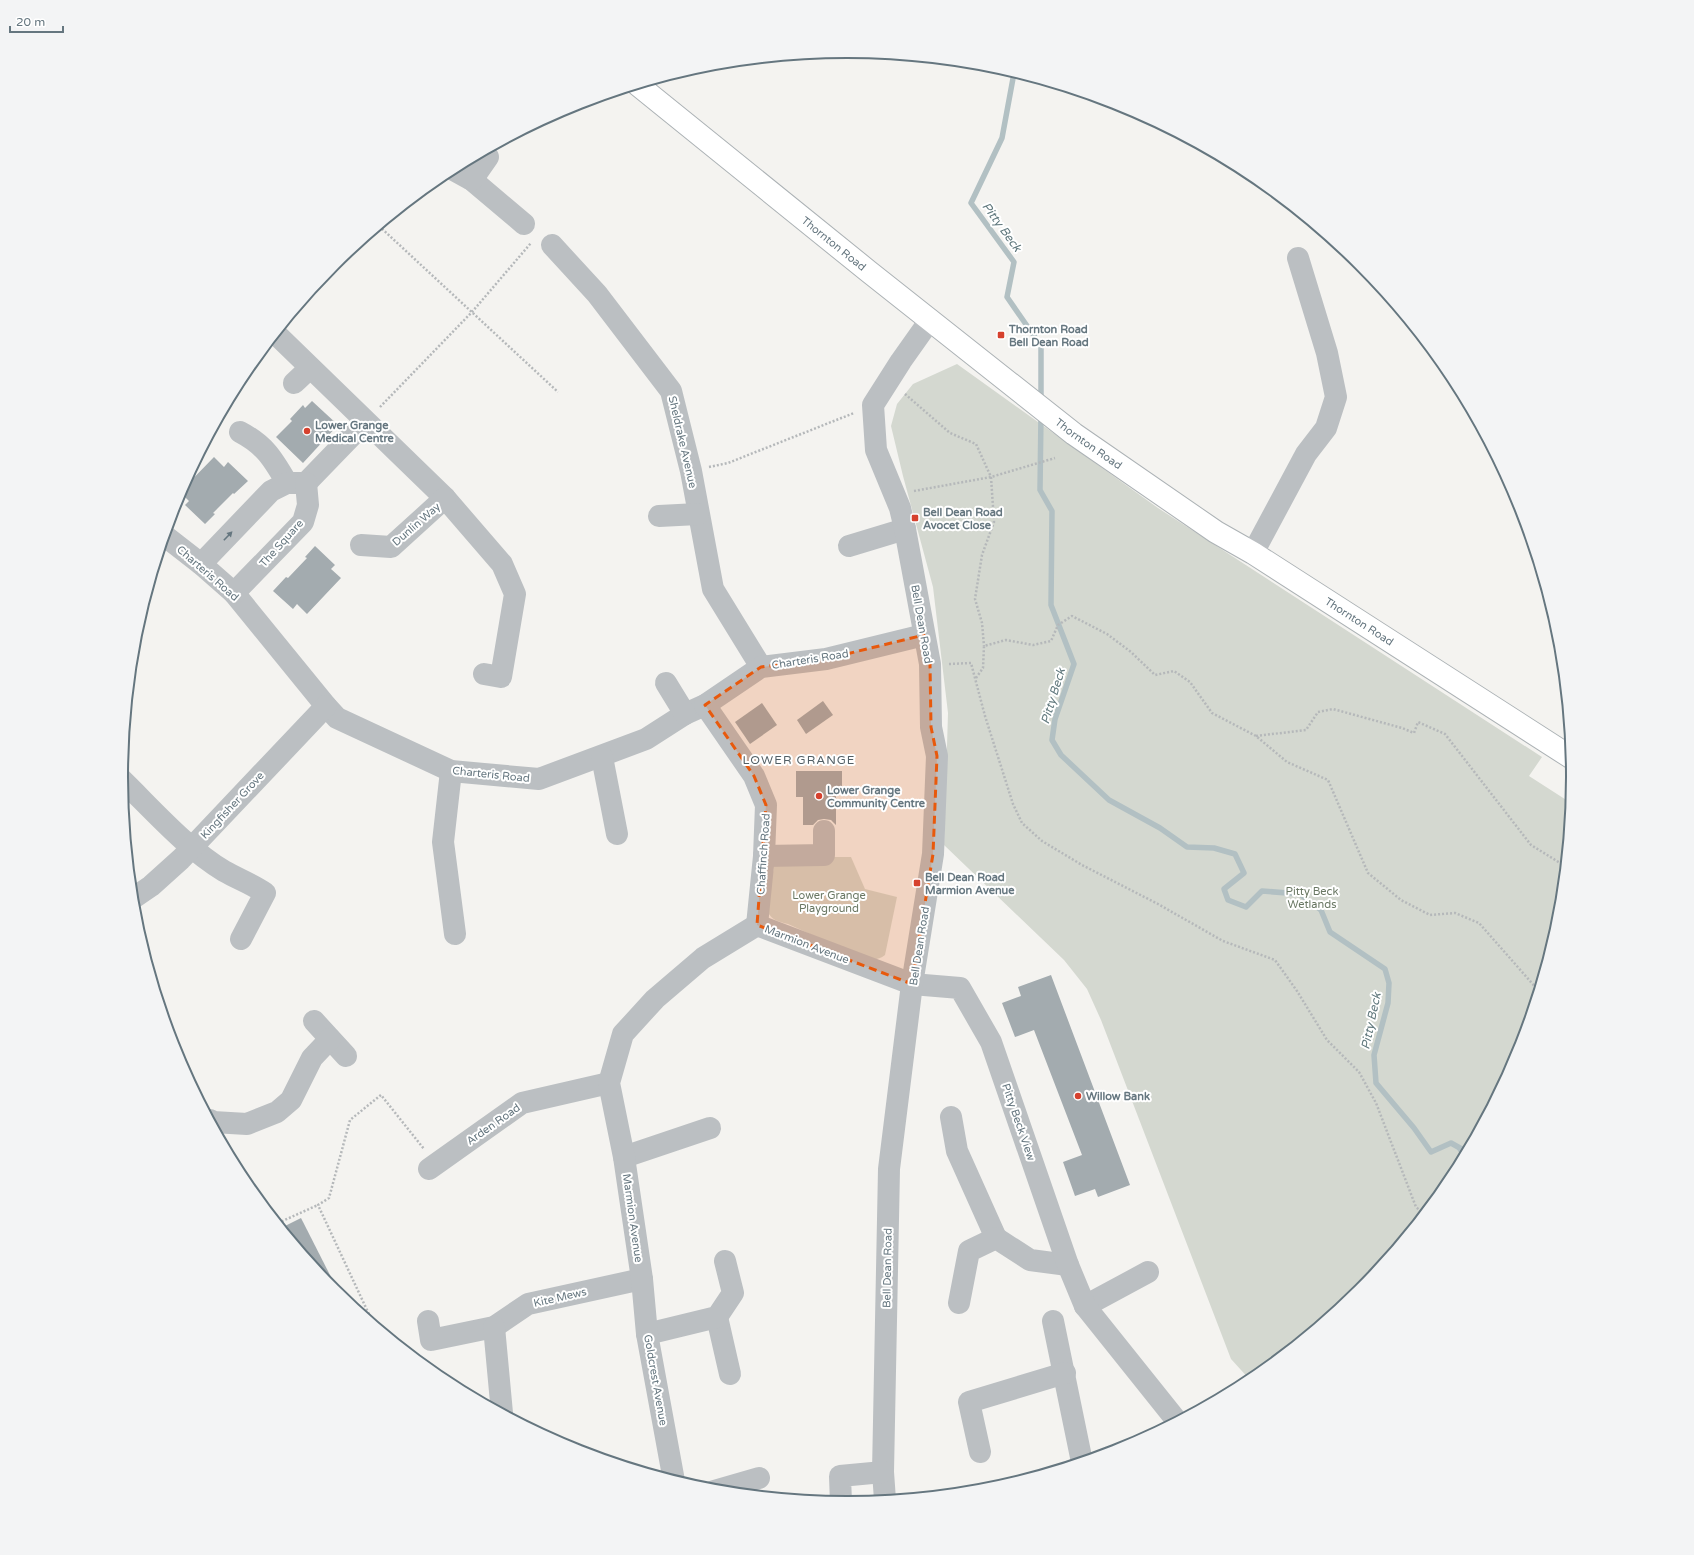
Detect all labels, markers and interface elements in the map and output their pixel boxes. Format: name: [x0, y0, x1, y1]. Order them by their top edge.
scale bar: [10, 8, 63, 34]
text: 20 m: [16, 15, 45, 29]
water label: Pitty Beck: [979, 200, 1025, 256]
street label: Thornton Road: [799, 214, 868, 274]
place label: Thornton Road Bell Dean Road: [1008, 323, 1089, 349]
marker: Thornton Road Bell Dean Road: [996, 330, 1006, 340]
street label: Sheldrake Avenue: [666, 395, 699, 489]
street label: Thornton Road: [1052, 416, 1124, 472]
place label: Lower Grange Medical Centre: [315, 419, 395, 445]
marker: Lower Grange Medical Centre: [302, 426, 312, 436]
street label: Dunlin Way: [390, 500, 443, 549]
place label: Bell Dean Road Avocet Close: [923, 506, 1003, 532]
marker: Bell Dean Road Avocet Close: [910, 513, 920, 523]
street label: The Square: [257, 517, 306, 570]
one-way arrow: [223, 531, 233, 541]
street label: Charteris Road: [174, 543, 241, 604]
street label: Bell Dean Road: [908, 584, 935, 665]
street label: Thornton Road: [1322, 595, 1396, 649]
street label: Charteris Road: [771, 647, 850, 672]
water label: Pitty Beck: [1038, 665, 1069, 726]
district label: LOWER GRANGE: [742, 753, 856, 767]
street label: Charteris Road: [452, 764, 530, 785]
street label: Kingfisher Grove: [198, 769, 267, 842]
place label: Lower Grange Community Centre: [827, 784, 926, 811]
marker: Lower Grange Community Centre: [814, 791, 824, 801]
street label: Chaffinch Road: [754, 813, 773, 895]
place label: Bell Dean Road Marmion Avenue: [925, 871, 1015, 897]
marker: Bell Dean Road Marmion Avenue: [912, 878, 922, 888]
park label: Pitty Beck Wetlands: [1286, 885, 1338, 911]
park label: Lower Grange Playground: [792, 889, 866, 915]
street label: Bell Dean Road: [907, 906, 932, 987]
street label: Marmion Avenue: [763, 922, 851, 967]
water label: Pitty Beck: [1358, 990, 1384, 1051]
street label: Pitty Beck View: [999, 1082, 1038, 1163]
place label: Willow Bank: [1086, 1090, 1150, 1103]
marker: Willow Bank: [1073, 1091, 1083, 1101]
street label: Arden Road: [464, 1101, 523, 1148]
street label: Marmion Avenue: [620, 1173, 645, 1263]
street label: Bell Dean Road: [880, 1228, 895, 1308]
street label: Kite Mews: [532, 1285, 588, 1310]
street label: Goldcrest Avenue: [641, 1333, 670, 1427]

